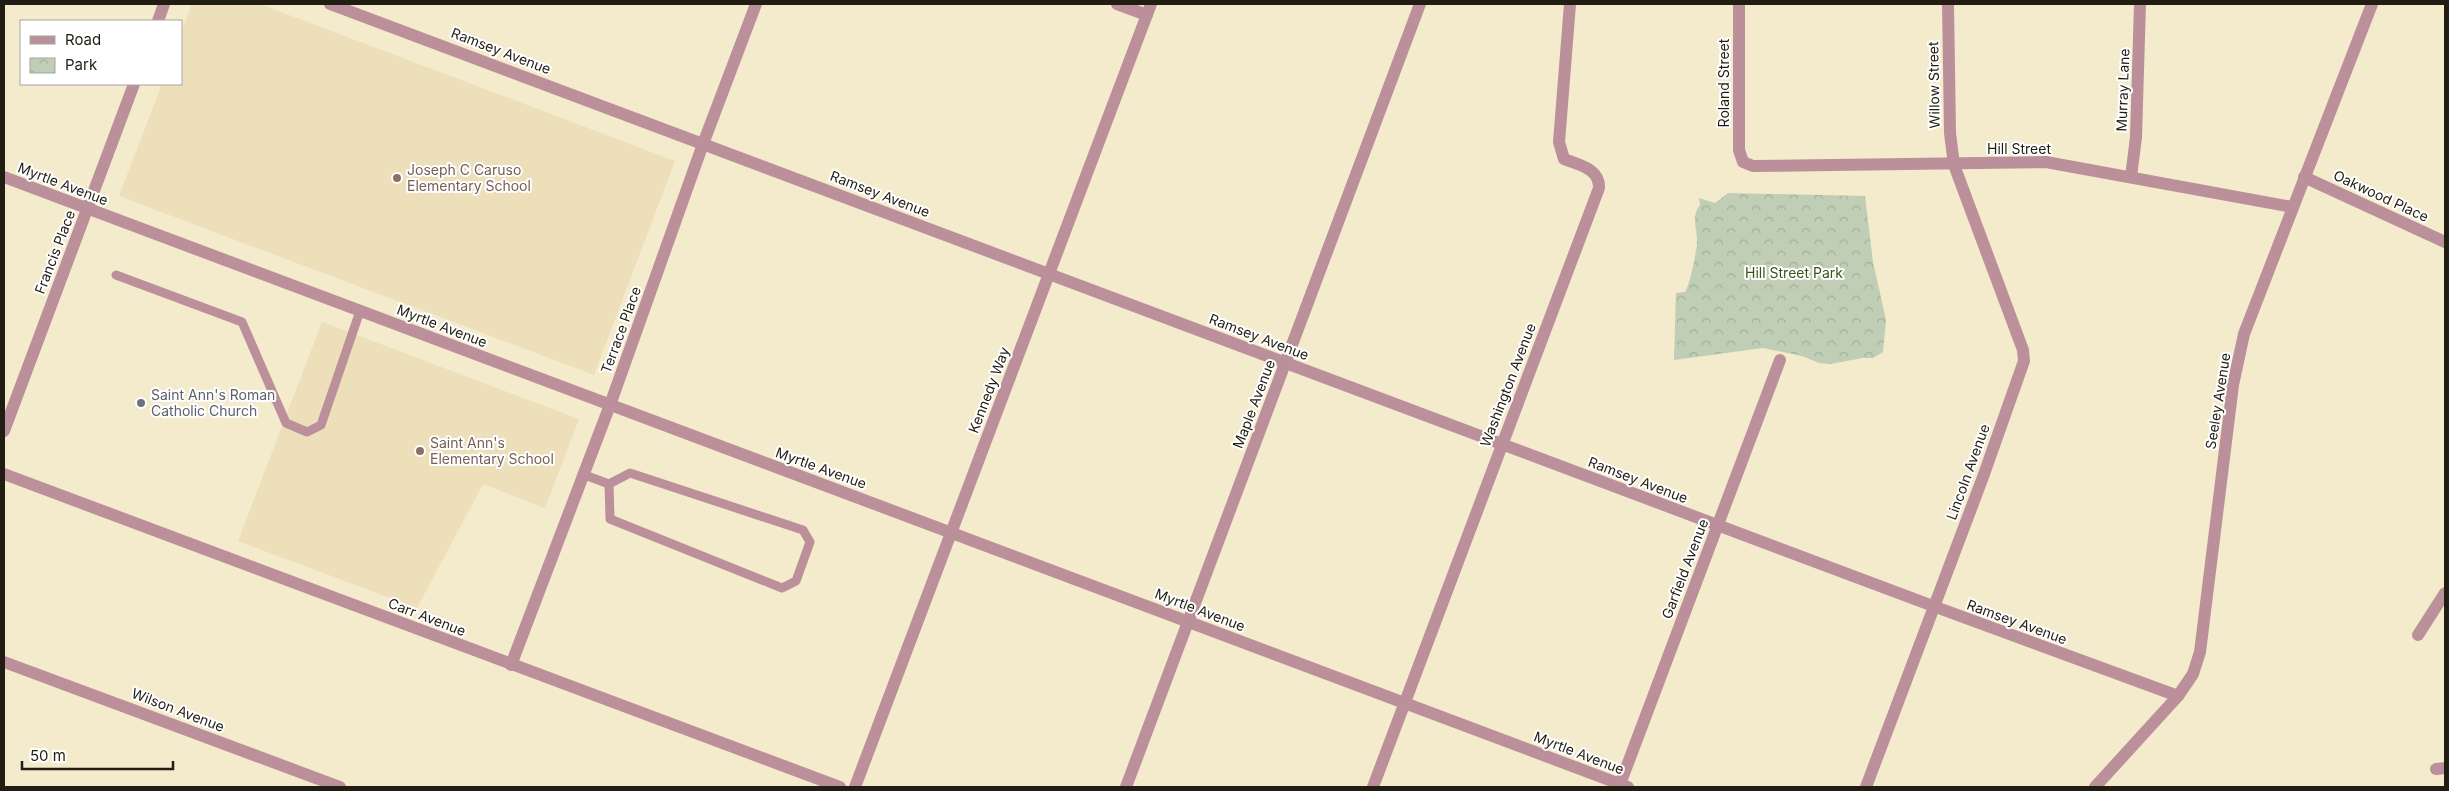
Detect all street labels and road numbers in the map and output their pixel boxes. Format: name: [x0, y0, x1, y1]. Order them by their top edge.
street label: Ramsey Avenue: [449, 24, 553, 77]
street label: Roland Street: [1715, 38, 1732, 127]
street label: Willow Street: [1924, 41, 1943, 129]
street label: Murray Lane: [2113, 48, 2132, 132]
street label: Hill Street: [1987, 140, 2051, 157]
street label: Myrtle Avenue: [16, 159, 111, 209]
street label: Oakwood Place: [2331, 166, 2432, 225]
street label: Ramsey Avenue: [828, 167, 932, 220]
street label: Francis Place: [31, 208, 78, 296]
street label: Terrace Place: [597, 284, 644, 376]
street label: Myrtle Avenue: [395, 301, 490, 351]
street label: Ramsey Avenue: [1207, 310, 1311, 363]
street label: Washington Avenue: [1476, 321, 1539, 449]
street label: Kennedy Way: [964, 344, 1013, 435]
street label: Seeley Avenue: [2201, 351, 2234, 450]
street label: Maple Avenue: [1229, 357, 1278, 451]
street label: Lincoln Avenue: [1942, 422, 1993, 522]
street label: Myrtle Avenue: [773, 443, 869, 492]
street label: Ramsey Avenue: [1586, 453, 1690, 506]
street label: Garfield Avenue: [1658, 516, 1711, 621]
street label: Myrtle Avenue: [1153, 585, 1248, 635]
street label: Carr Avenue: [386, 594, 468, 639]
street label: Ramsey Avenue: [1965, 596, 2070, 648]
street label: Wilson Avenue: [130, 684, 227, 735]
street label: Myrtle Avenue: [1532, 728, 1627, 778]

